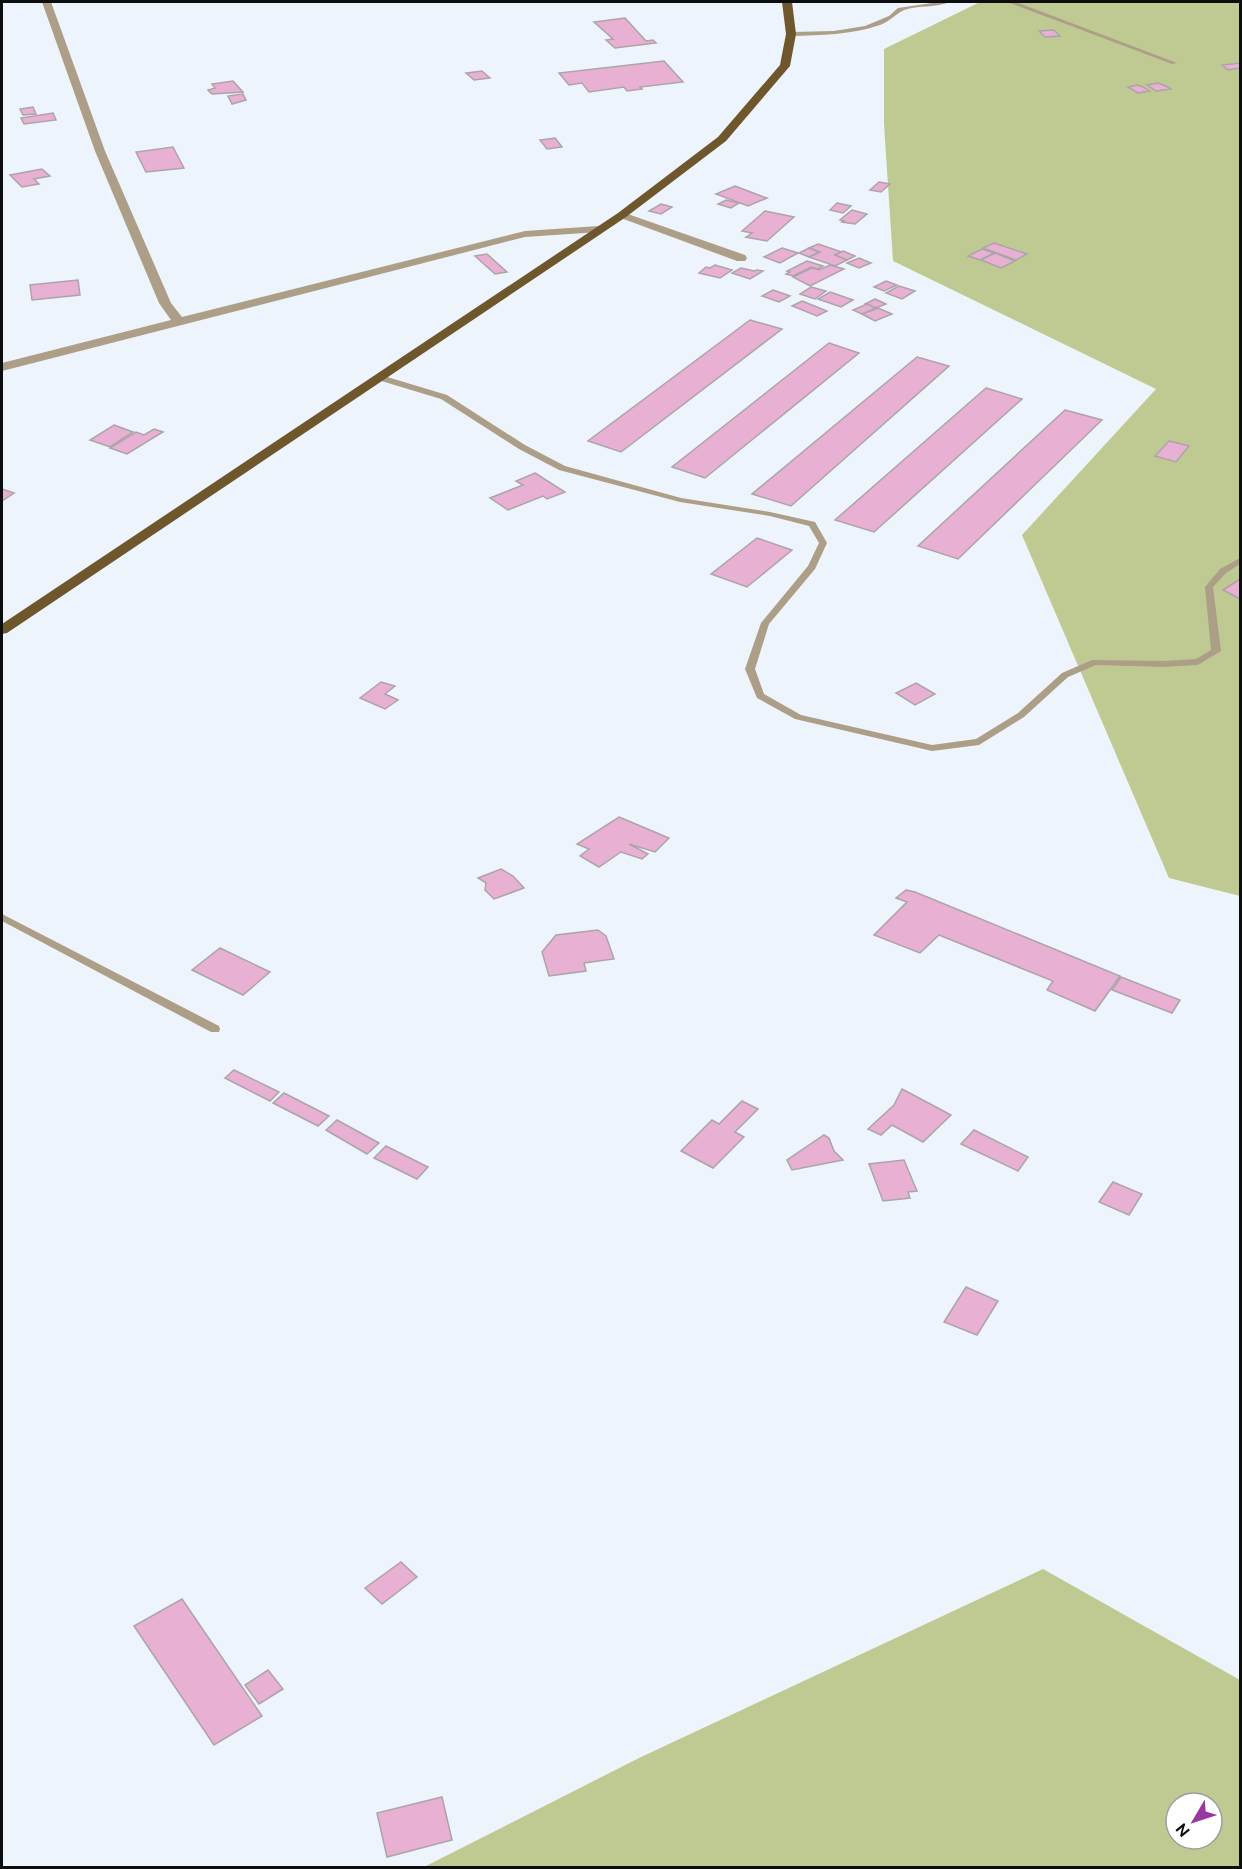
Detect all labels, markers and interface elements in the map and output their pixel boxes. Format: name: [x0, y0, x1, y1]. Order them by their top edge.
north arrow: [1164, 1791, 1224, 1851]
text: N: [1172, 1820, 1193, 1841]

